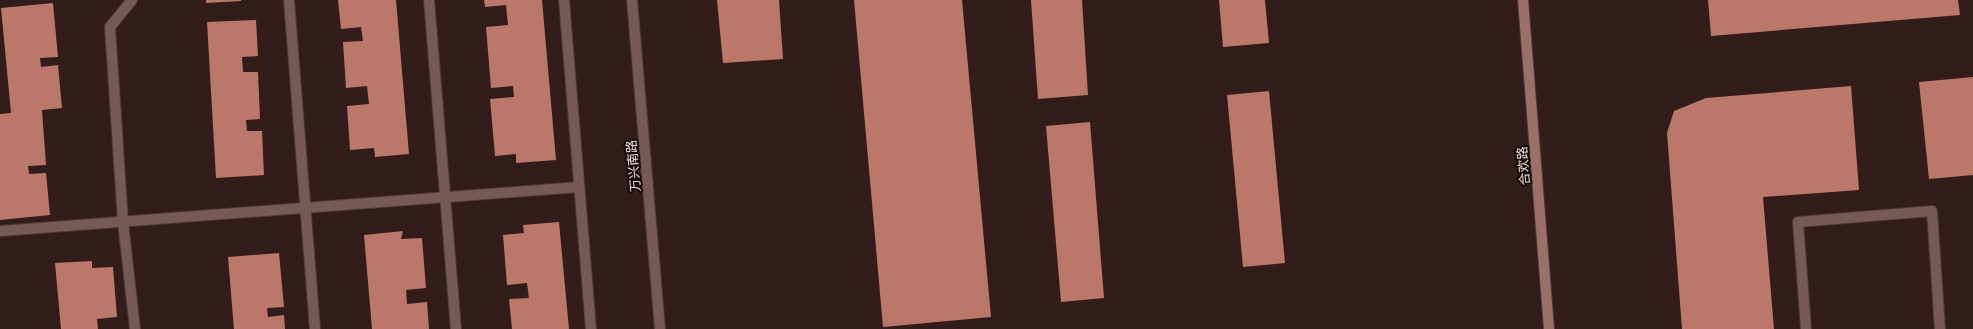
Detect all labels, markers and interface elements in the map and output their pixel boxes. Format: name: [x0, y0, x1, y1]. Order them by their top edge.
street label: 万兴南路: [624, 139, 643, 193]
street label: 合欢路: [1514, 146, 1533, 186]

